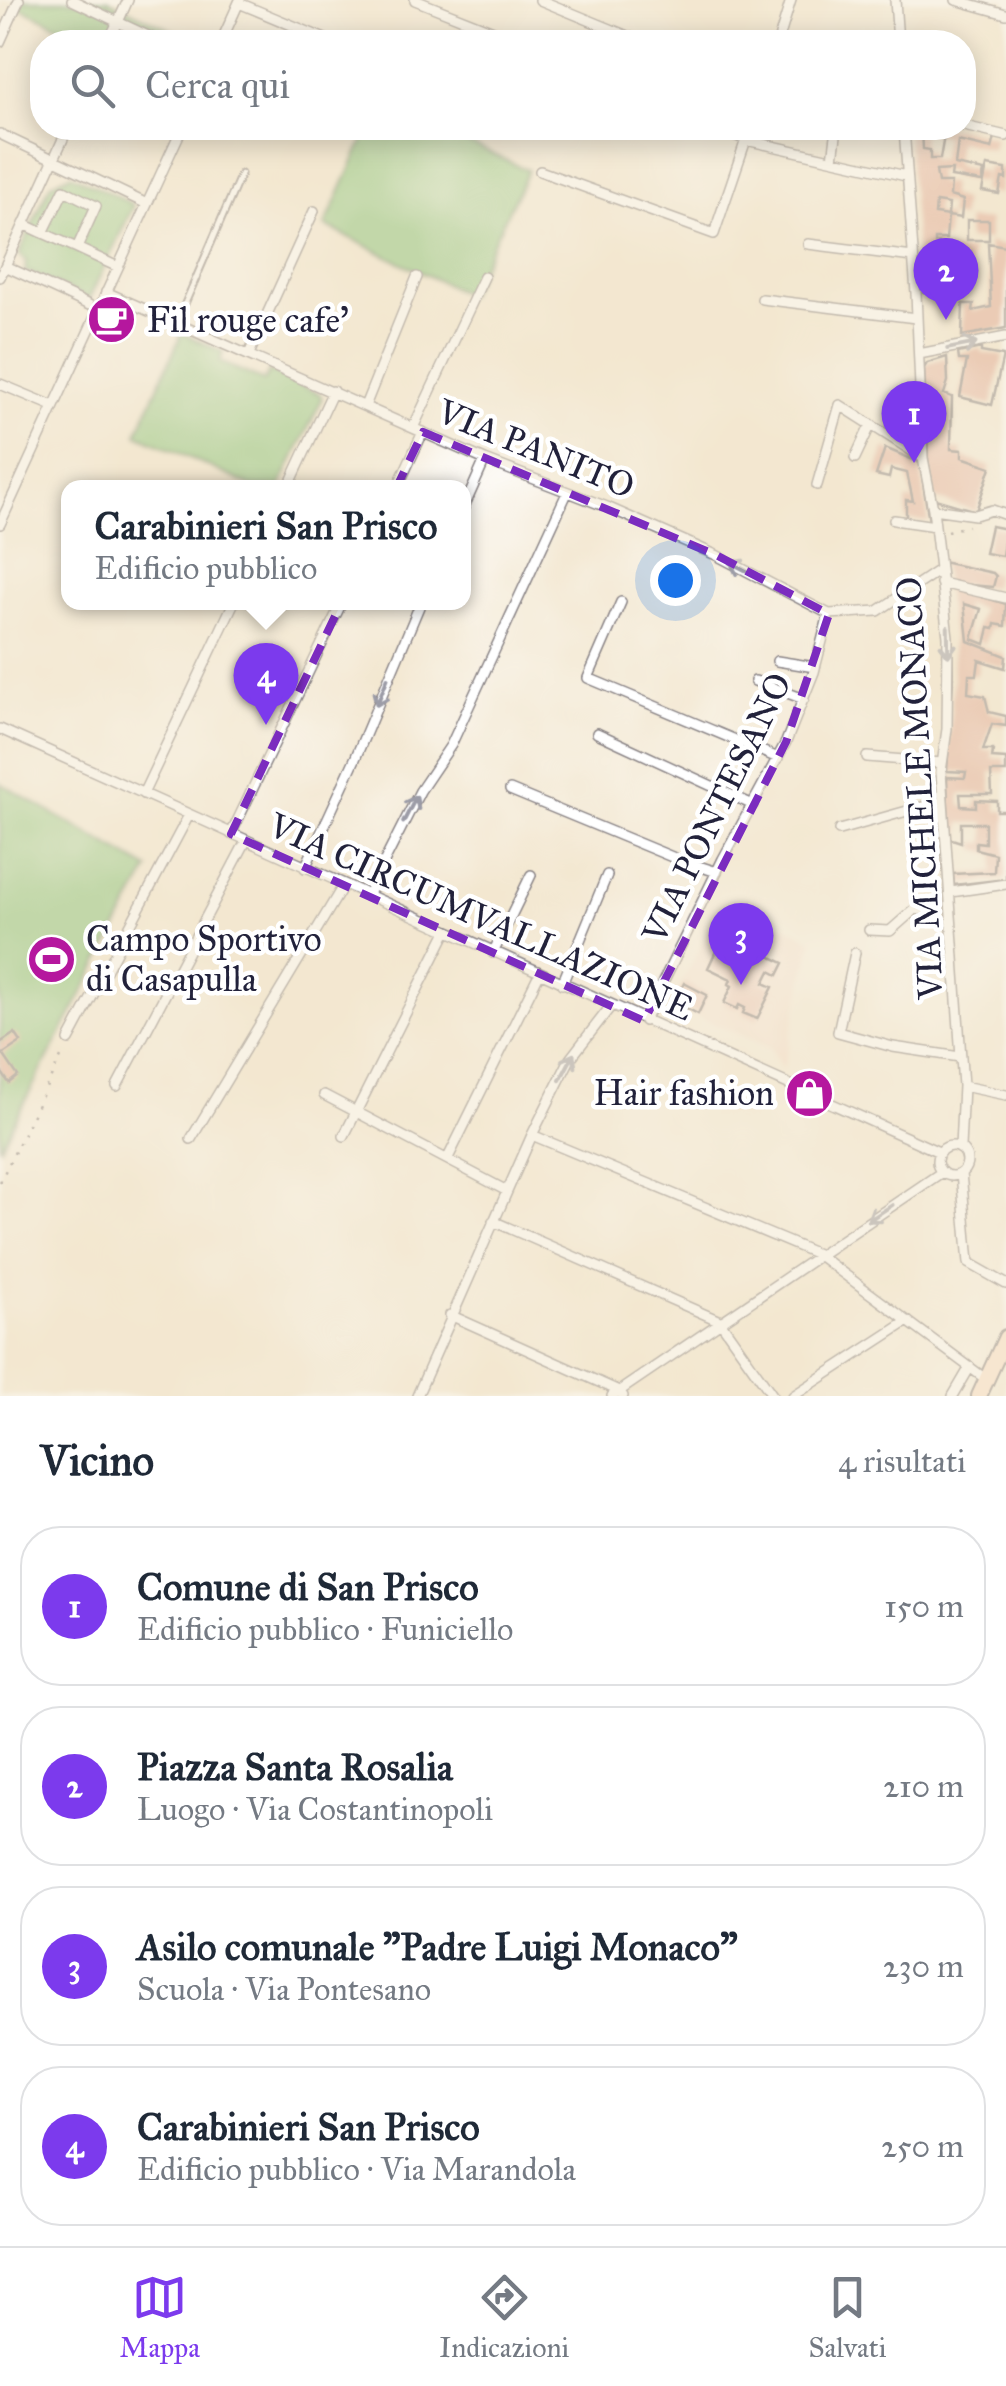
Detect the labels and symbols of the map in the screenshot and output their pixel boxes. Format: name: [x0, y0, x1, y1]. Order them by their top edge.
pin: 2: [914, 238, 978, 320]
cafe icon: Fil rouge cafe': [86, 294, 138, 346]
place label: Fil rouge cafe': [147, 299, 349, 342]
one-way arrow: [945, 335, 977, 354]
pin: 1: [882, 380, 946, 463]
street label: VIA PANITO: [430, 390, 641, 508]
your location: [650, 555, 701, 606]
one-way arrow: [728, 559, 758, 578]
street label: VIA MICHELE MONACO: [887, 575, 953, 1002]
one-way arrow: [938, 626, 958, 658]
pin: 4: [234, 642, 298, 725]
street label: VIA PONTESANO: [633, 666, 801, 951]
one-way arrow: [371, 676, 389, 707]
one-way arrow: [402, 795, 421, 825]
street label: VIA CIRCUMVALLAZIONE: [261, 803, 700, 1030]
pin: 3: [708, 902, 774, 985]
place label: Campo Sportivo di Casapulla: [86, 918, 322, 1001]
sports icon: Campo Sportivo di Casapulla: [25, 933, 77, 985]
one-way arrow: [557, 1053, 577, 1083]
shop icon: Hair fashion: [783, 1067, 835, 1119]
place label: Hair fashion: [594, 1072, 774, 1115]
one-way arrow: [866, 1203, 895, 1224]

